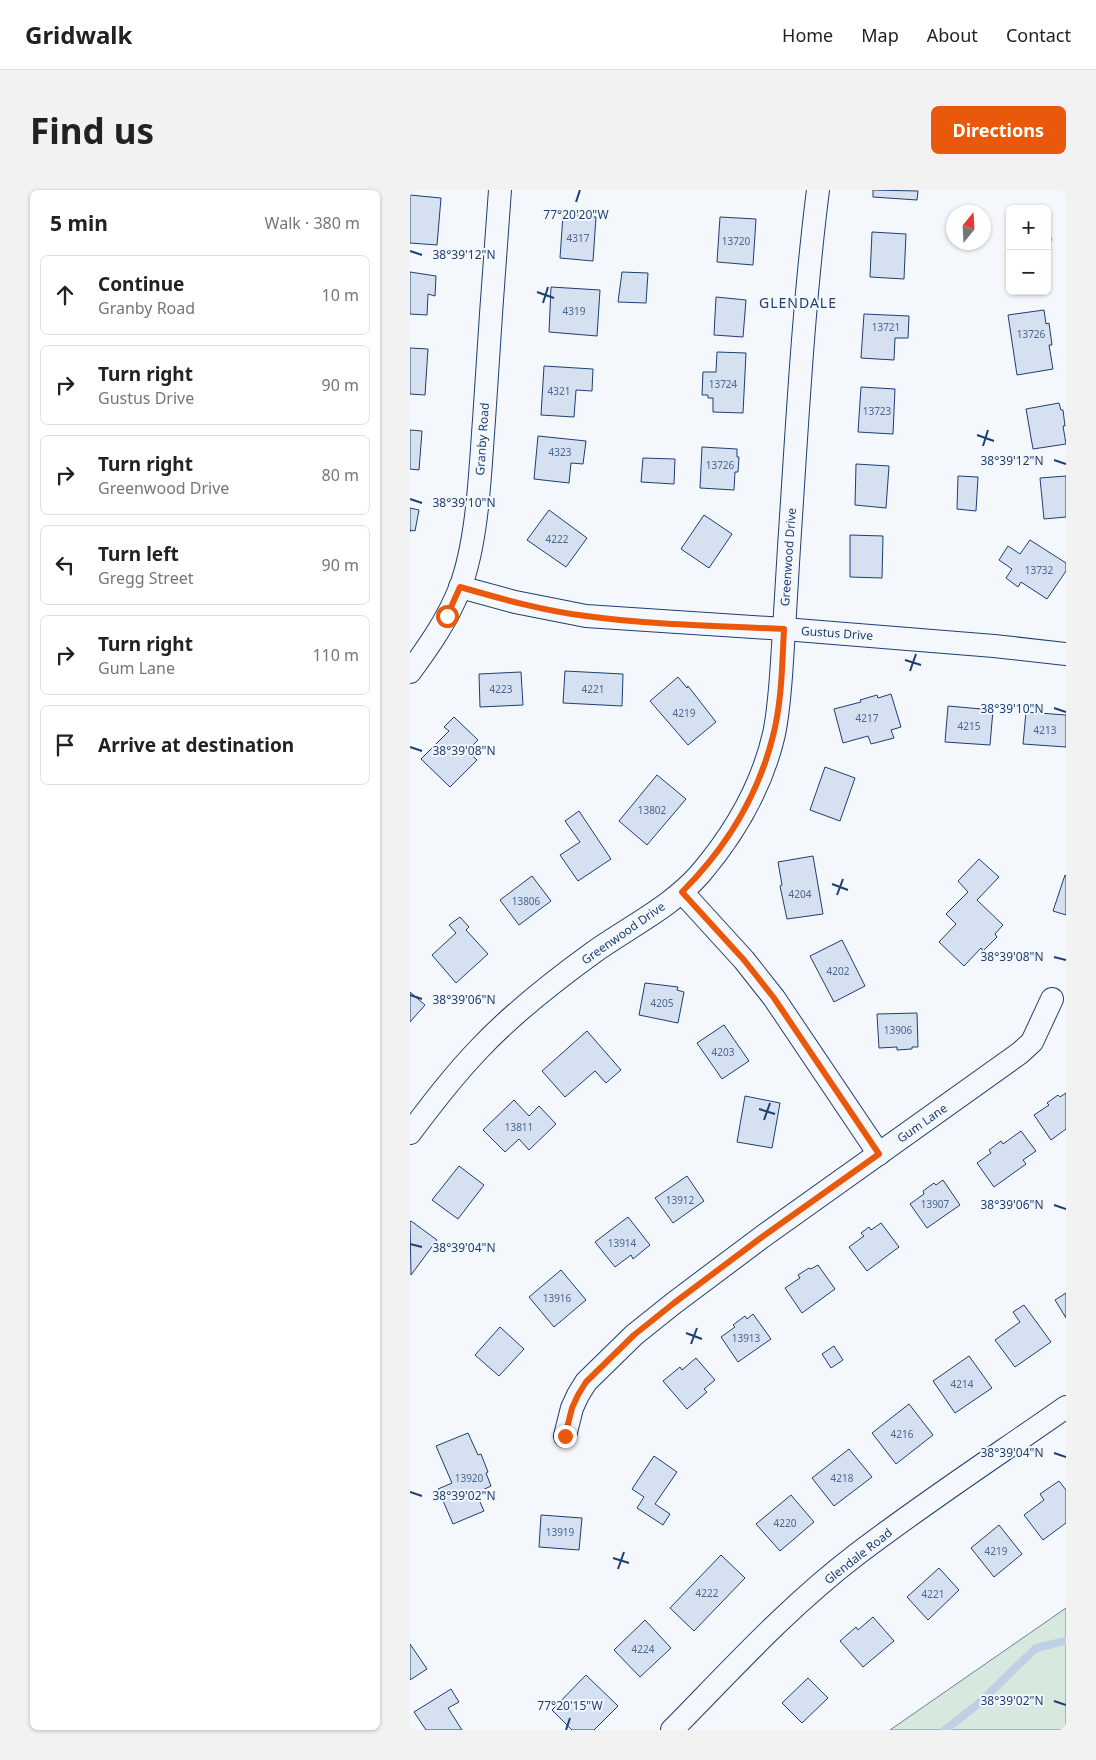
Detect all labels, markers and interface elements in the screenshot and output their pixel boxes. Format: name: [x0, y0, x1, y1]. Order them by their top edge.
text: Gridwalk: [25, 18, 132, 51]
text: Home: [782, 23, 833, 47]
text: Map: [861, 23, 899, 47]
text: About: [927, 23, 978, 47]
text: Contact: [1006, 23, 1071, 47]
button: Directions: [931, 106, 1066, 154]
text: Find us: [30, 107, 154, 154]
north arrow: [946, 205, 991, 250]
map controls: [1006, 205, 1051, 295]
button: +: [1006, 205, 1051, 250]
text: 77°20'20"W: [543, 206, 609, 223]
text: 5 min: [50, 209, 108, 237]
text: Walk · 380 m: [265, 212, 360, 234]
house number: 4317: [567, 231, 590, 245]
house number: 13720: [722, 234, 751, 248]
text: 38°39'12"N: [432, 246, 496, 263]
button: −: [1006, 250, 1051, 295]
text: Continue: [98, 271, 184, 297]
icon: ahead: [51, 281, 79, 309]
text: 10 m: [322, 284, 359, 306]
district label: GLENDALE: [759, 293, 837, 312]
text: Granby Road: [98, 297, 195, 319]
house number: 4319: [563, 304, 586, 318]
house number: 13721: [872, 320, 900, 334]
house number: 13726: [1017, 327, 1046, 341]
text: Turn right: [98, 361, 193, 387]
icon: right: [51, 371, 79, 399]
text: 90 m: [322, 374, 359, 396]
house number: 13724: [709, 377, 738, 391]
house number: 4321: [548, 384, 570, 398]
text: Gustus Drive: [98, 387, 194, 409]
street label: Granby Road: [471, 402, 493, 476]
house number: 13723: [863, 404, 892, 418]
house number: 4323: [549, 445, 572, 459]
text: Turn right: [98, 451, 193, 477]
text: 38°39'12"N: [980, 452, 1044, 469]
house number: 13726: [706, 458, 735, 472]
icon: right: [51, 461, 79, 489]
text: 80 m: [322, 464, 359, 486]
text: Greenwood Drive: [98, 477, 229, 499]
text: 38°39'10"N: [432, 494, 496, 511]
street label: Greenwood Drive: [776, 507, 800, 607]
house number: 4222: [546, 532, 569, 546]
text: Turn left: [98, 541, 179, 567]
icon: left: [51, 551, 79, 579]
text: 90 m: [322, 554, 359, 576]
house number: 13732: [1025, 563, 1054, 577]
text: Gregg Street: [98, 567, 193, 589]
route start: [436, 605, 459, 628]
street label: Gustus Drive: [800, 622, 874, 644]
text: Turn right: [98, 631, 193, 657]
icon: right: [51, 641, 79, 669]
text: 110 m: [312, 644, 359, 666]
text: Gum Lane: [98, 657, 175, 679]
house number: 4223: [490, 682, 513, 696]
house number: 4221: [582, 682, 604, 696]
text: 38°39'10"N: [980, 700, 1044, 717]
house number: 4219: [673, 706, 696, 720]
house number: 4217: [856, 711, 879, 725]
house number: 4215: [958, 719, 981, 733]
house number: 4213: [1034, 723, 1057, 737]
icon: arrive: [51, 731, 79, 759]
text: Arrive at destination: [98, 732, 294, 758]
text: 38°39'08"N: [432, 742, 496, 759]
house number: 13802: [638, 803, 667, 817]
house number: 4204: [789, 887, 812, 901]
house number: 13806: [512, 894, 541, 908]
street label: Greenwood Drive: [578, 898, 668, 968]
text: 38°39'08"N: [980, 948, 1044, 965]
house number: 4202: [827, 964, 850, 978]
text: 38°39'06"N: [432, 991, 496, 1008]
house number: 4205: [651, 996, 674, 1010]
house number: 13906: [884, 1023, 913, 1037]
house number: 4203: [712, 1045, 735, 1059]
street label: Gum Lane: [893, 1099, 951, 1147]
house number: 13811: [505, 1120, 533, 1134]
house number: 13912: [666, 1193, 695, 1207]
text: 38°39'06"N: [980, 1196, 1044, 1213]
house number: 13907: [921, 1197, 950, 1211]
house number: 13914: [608, 1236, 637, 1250]
text: 38°39'04"N: [432, 1239, 496, 1256]
house number: 13916: [543, 1291, 572, 1305]
house number: 13913: [732, 1331, 761, 1345]
house number: 4214: [951, 1377, 974, 1391]
route end: [554, 1425, 577, 1448]
house number: 4216: [891, 1427, 914, 1441]
text: 38°39'04"N: [980, 1444, 1044, 1461]
house number: 13920: [455, 1471, 484, 1485]
house number: 4218: [831, 1471, 854, 1485]
text: 38°39'02"N: [432, 1487, 496, 1504]
house number: 4220: [774, 1516, 797, 1530]
street label: Glendale Road: [820, 1524, 896, 1588]
house number: 13919: [546, 1525, 575, 1539]
house number: 4219: [985, 1544, 1008, 1558]
house number: 4222: [696, 1586, 719, 1600]
house number: 4221: [922, 1587, 944, 1601]
house number: 4224: [632, 1642, 655, 1656]
text: 38°39'02"N: [980, 1692, 1044, 1709]
text: 77°20'15"W: [537, 1697, 603, 1714]

